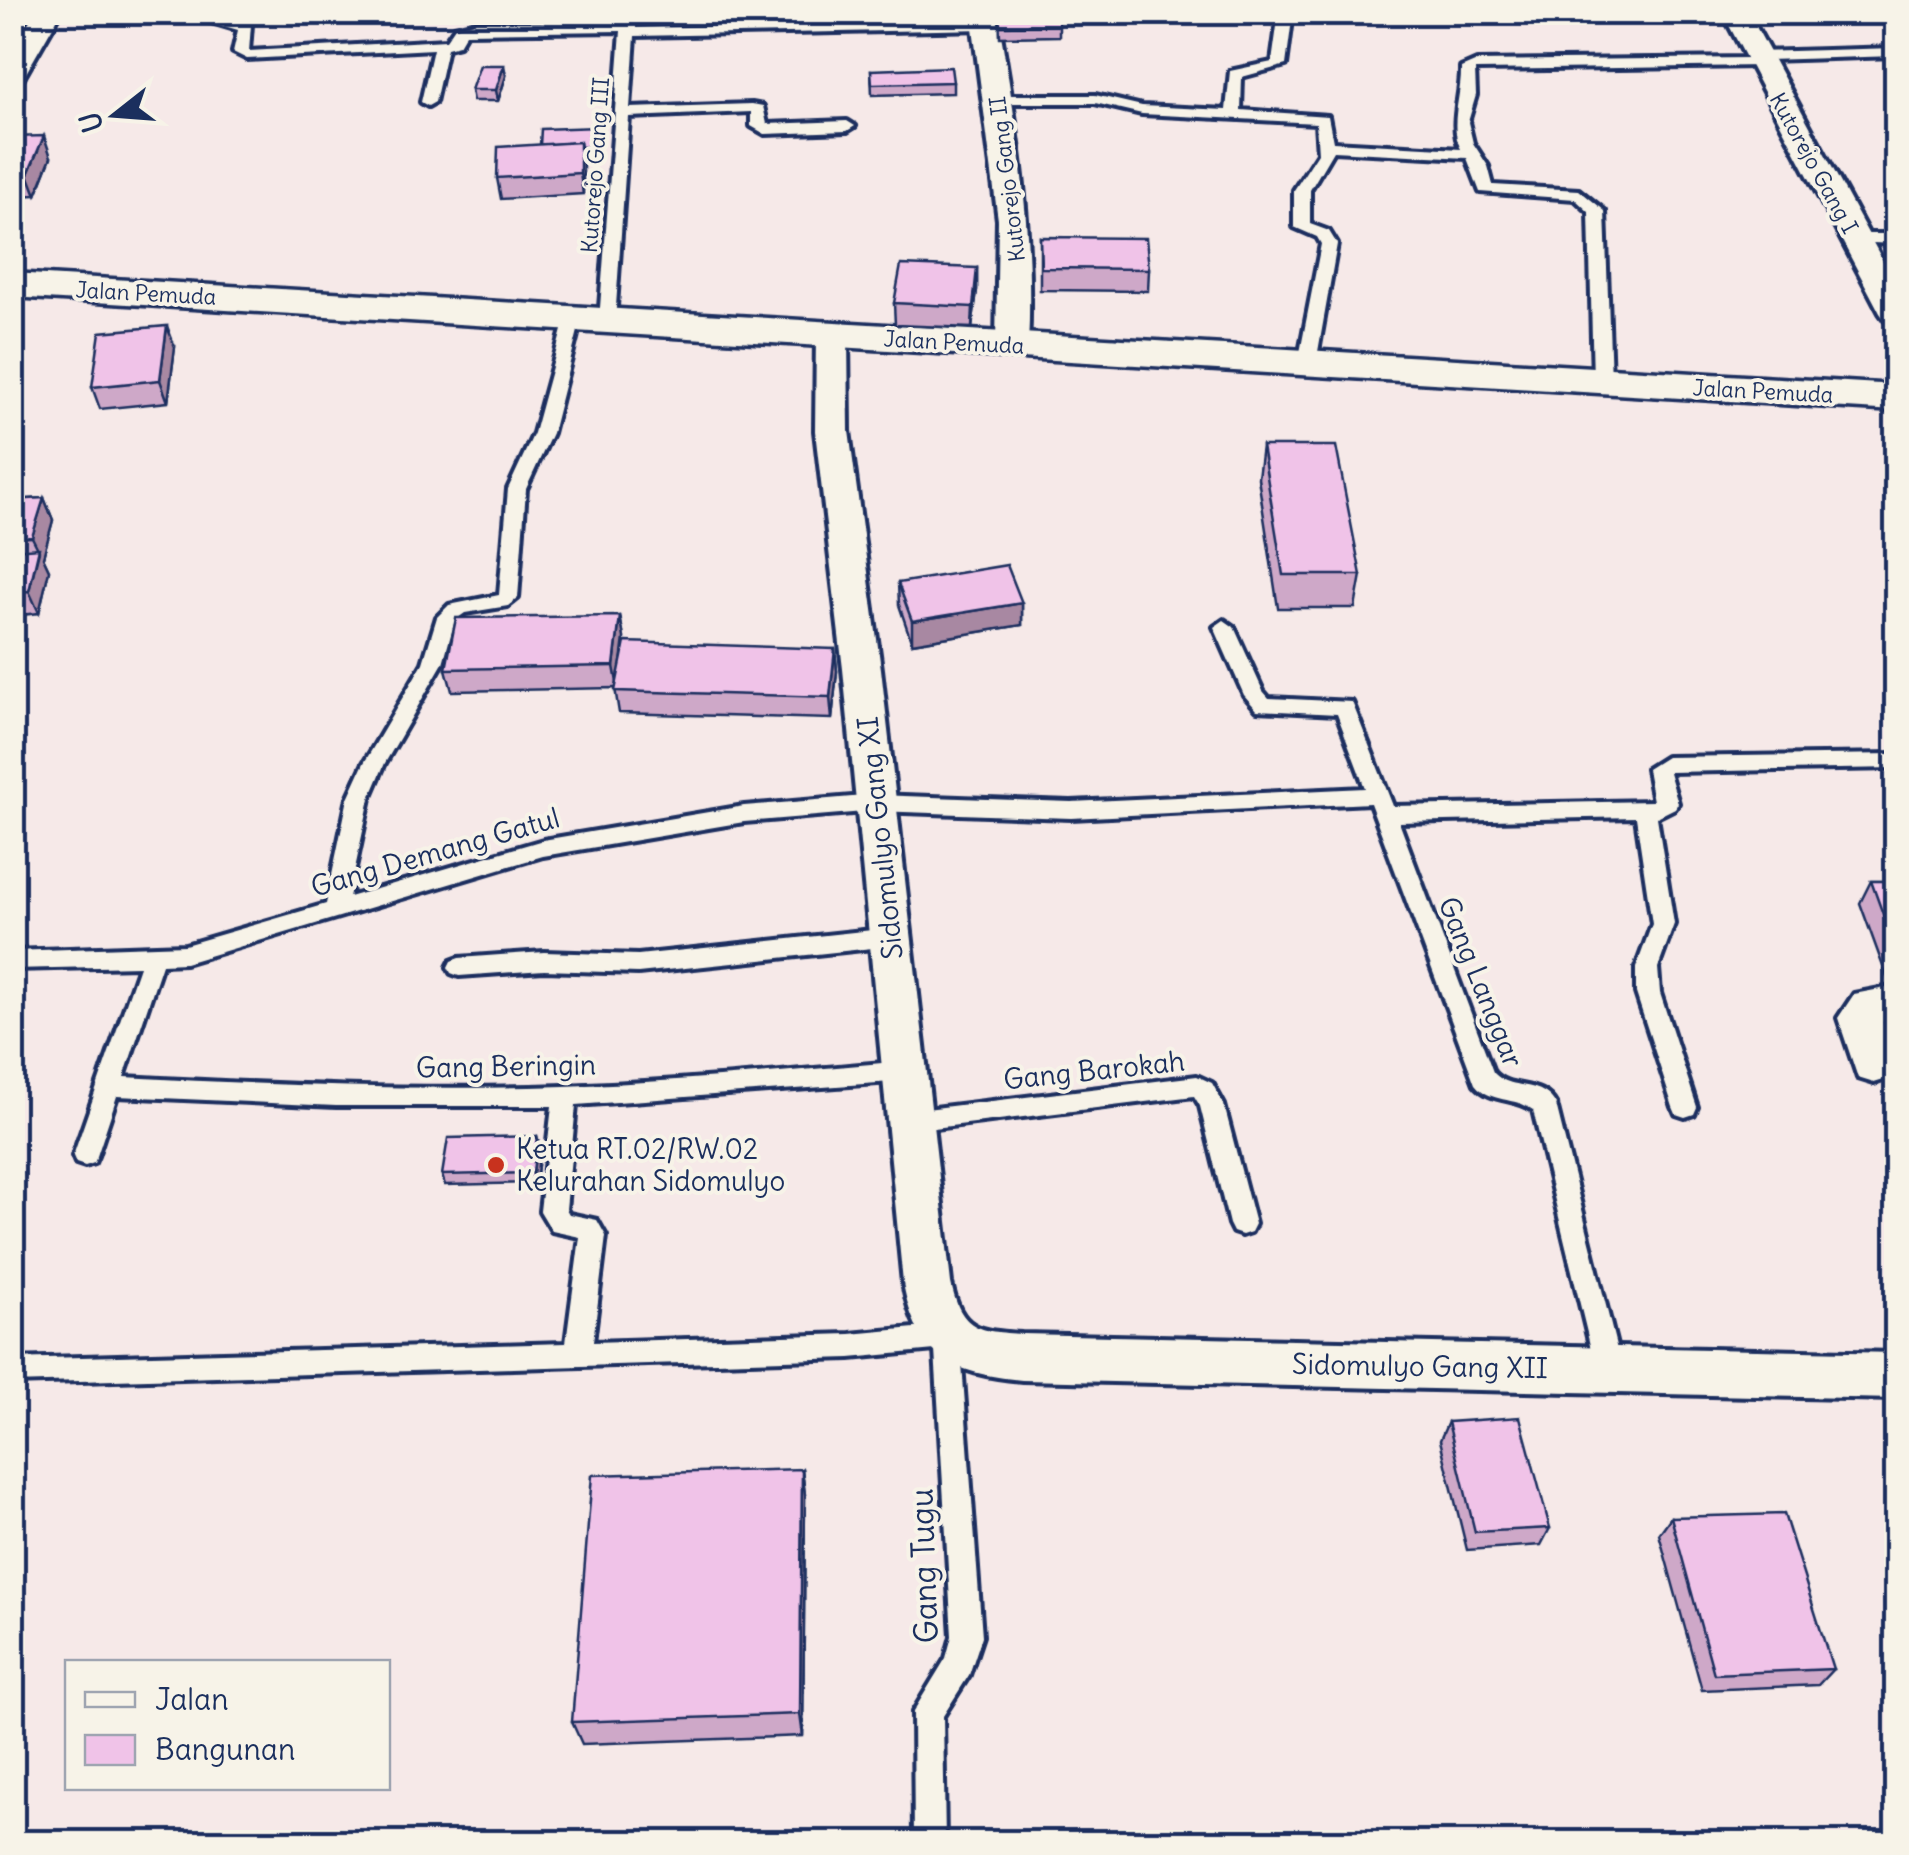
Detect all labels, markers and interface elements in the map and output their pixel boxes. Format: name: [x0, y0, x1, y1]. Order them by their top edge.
north arrow: [65, 65, 165, 165]
street label: Kutorejo Gang III: [575, 76, 615, 254]
street label: Kutorejo Gang I: [1764, 88, 1864, 238]
street label: Kutorejo Gang II: [983, 95, 1031, 263]
text: U: [71, 108, 111, 137]
street label: Jalan Pemuda: [75, 275, 217, 311]
street label: Jalan Pemuda: [883, 324, 1025, 360]
street label: Jalan Pemuda: [1692, 373, 1834, 409]
street label: Sidomulyo Gang XI: [849, 715, 911, 961]
street label: Gang Demang Gatul: [307, 799, 563, 905]
street label: Gang Langgar: [1430, 892, 1532, 1072]
street label: Gang Barokah: [1002, 1043, 1186, 1097]
street label: Gang Beringin: [416, 1046, 596, 1086]
place label: Ketua RT.02/RW.02 Kelurahan Sidomulyo: [516, 1131, 785, 1199]
marker: Ketua RT.02/RW.02 Kelurahan Sidomulyo: [485, 1154, 507, 1176]
street label: Sidomulyo Gang XII: [1292, 1346, 1548, 1386]
street label: Gang Tugu: [900, 1488, 947, 1644]
legend: [65, 1660, 390, 1790]
text: Jalan: [155, 1680, 229, 1718]
text: Bangunan: [155, 1730, 295, 1768]

